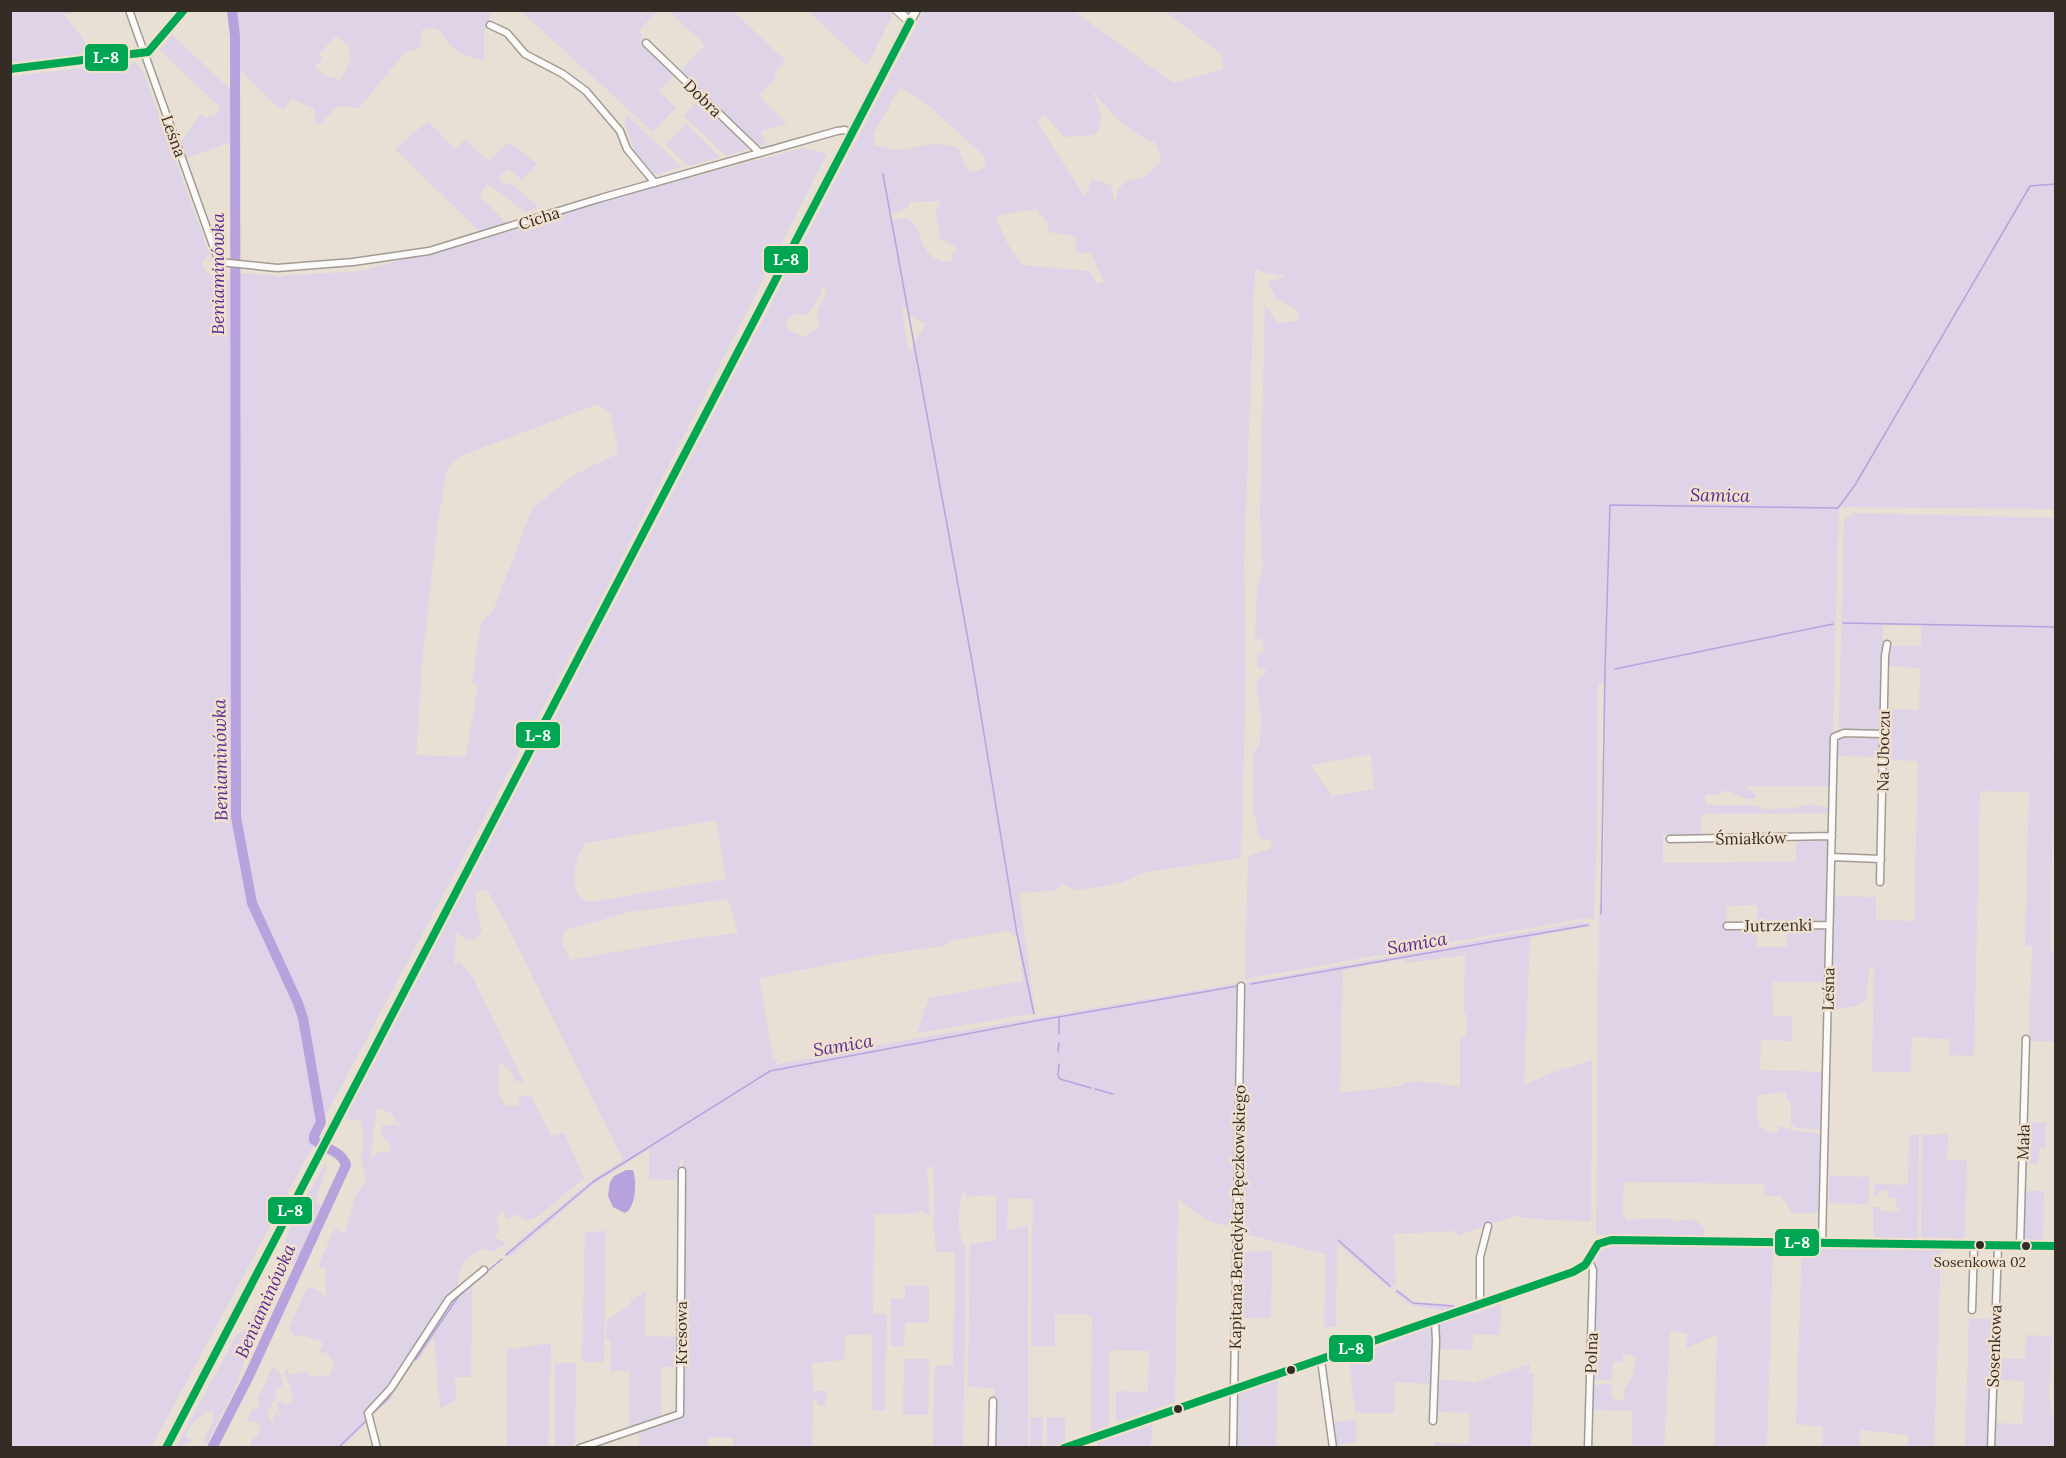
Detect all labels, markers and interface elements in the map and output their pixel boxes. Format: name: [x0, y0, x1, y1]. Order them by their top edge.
line badge: L-8: [84, 43, 129, 72]
text: L-8: [93, 47, 119, 67]
street label: Dobra: [680, 75, 726, 121]
street label: Leśna: [157, 112, 191, 160]
street label: Cicha: [516, 202, 562, 234]
water label: Beniaminówka: [206, 213, 229, 335]
line badge: L-8: [763, 245, 809, 274]
text: L-8: [773, 249, 799, 269]
water label: Samica: [1690, 483, 1750, 507]
water label: Beniaminówka: [207, 699, 233, 821]
street label: Na Uboczu: [1872, 710, 1894, 792]
line badge: L-8: [515, 721, 561, 749]
text: L-8: [525, 725, 551, 745]
street label: Śmiałków: [1715, 827, 1787, 849]
street label: Jutrzenki: [1743, 914, 1812, 936]
water label: Samica: [1385, 926, 1449, 960]
street label: Leśna: [1818, 967, 1838, 1011]
water label: Samica: [811, 1028, 875, 1062]
street label: Kapitana Benedykta Pęczkowskiego: [1225, 1085, 1249, 1349]
street label: Mała: [2012, 1124, 2034, 1160]
line badge: L-8: [267, 1196, 313, 1225]
text: L-8: [277, 1200, 303, 1220]
line badge: L-8: [1774, 1228, 1820, 1257]
text: L-8: [1784, 1232, 1810, 1252]
marker: Sosenkowa 02: [1974, 1239, 1986, 1251]
water label: Beniaminówka: [230, 1240, 300, 1361]
unlabelled marker: [2020, 1240, 2032, 1252]
place label: Sosenkowa 02: [1934, 1253, 2026, 1271]
street label: Kresowa: [671, 1301, 691, 1365]
street label: Sosenkowa: [1983, 1304, 2005, 1388]
street label: Polna: [1580, 1332, 1602, 1374]
line badge: L-8: [1328, 1334, 1374, 1363]
text: L-8: [1338, 1338, 1364, 1358]
unlabelled marker: [1285, 1364, 1297, 1376]
unlabelled marker: [1172, 1403, 1184, 1415]

